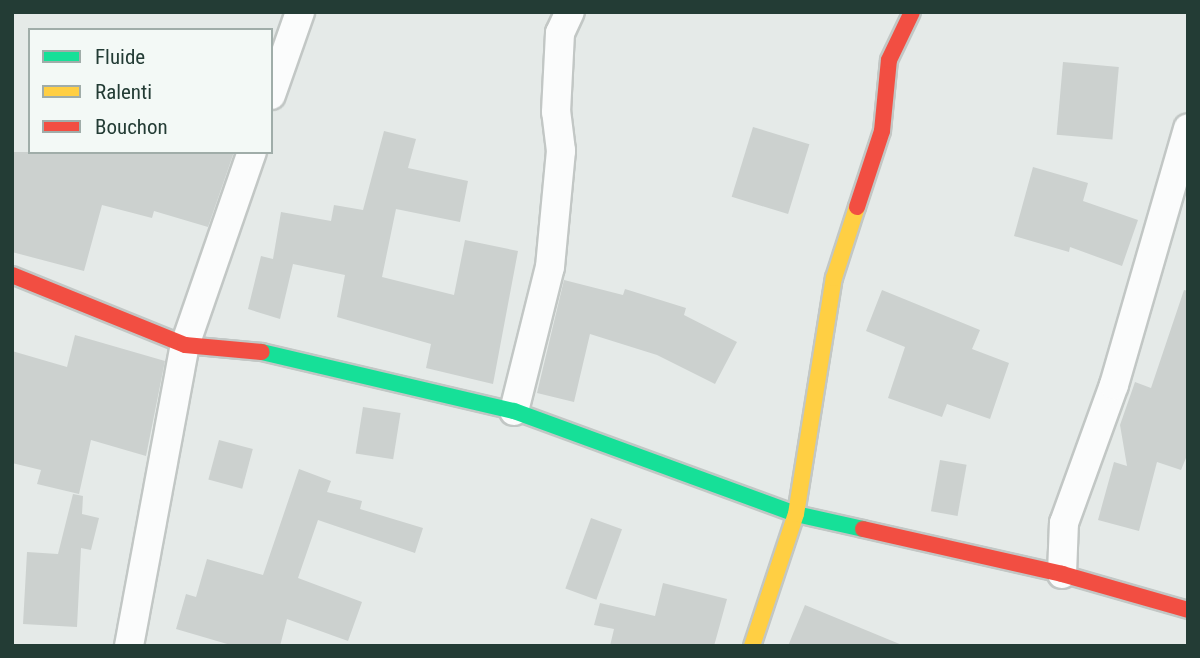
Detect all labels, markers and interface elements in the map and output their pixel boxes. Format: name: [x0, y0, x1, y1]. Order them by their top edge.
legend: [28, 28, 273, 154]
text: Fluide: [95, 45, 145, 69]
text: Ralenti: [95, 80, 152, 104]
text: Bouchon: [95, 115, 168, 139]

